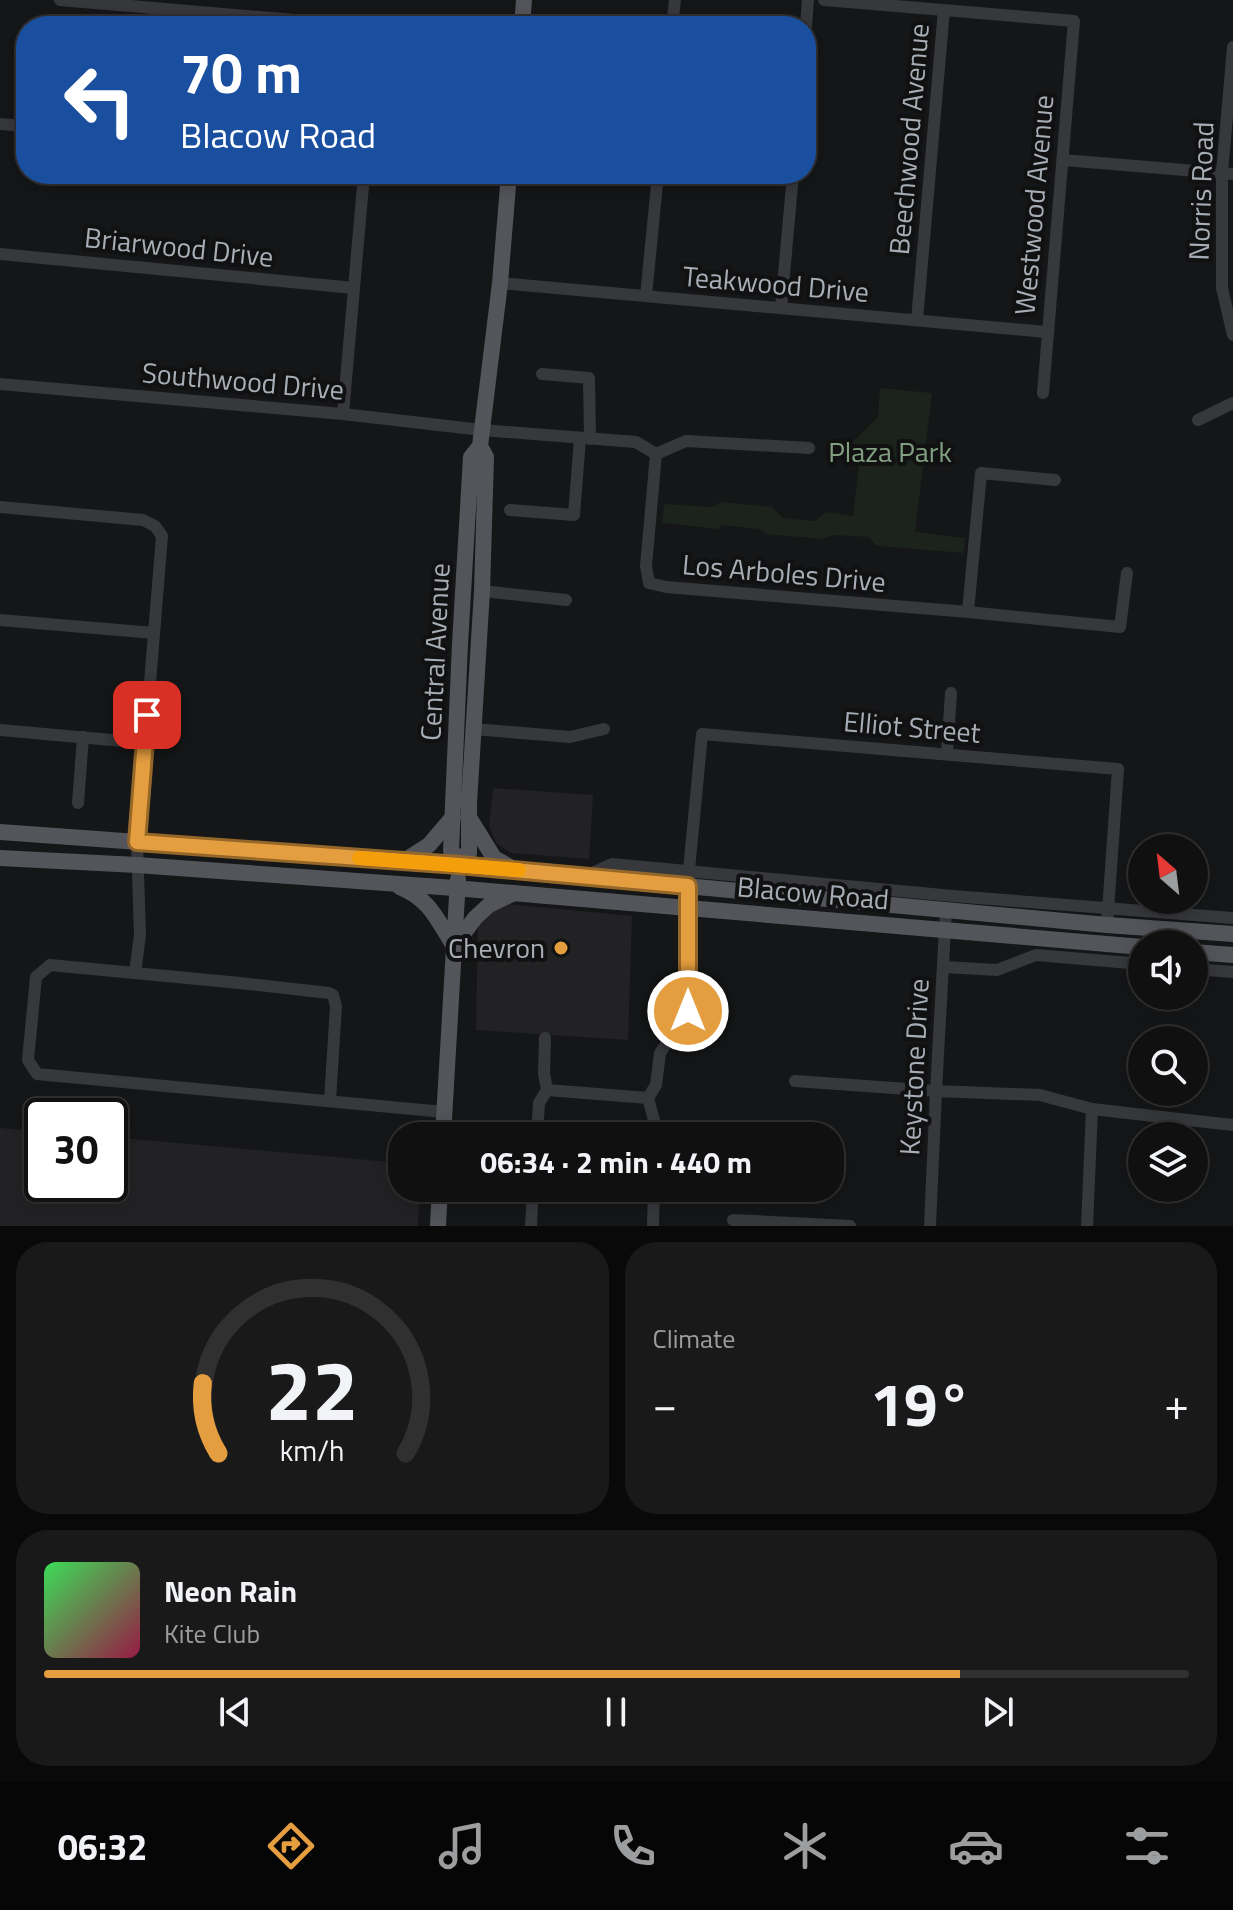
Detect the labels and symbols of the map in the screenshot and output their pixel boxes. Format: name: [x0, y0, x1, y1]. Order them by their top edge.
street label: Beechwood Avenue: [877, 22, 940, 256]
street label: Westwood Avenue: [1002, 93, 1065, 317]
street label: Norris Road: [1177, 121, 1224, 261]
street label: Briarwood Drive: [82, 215, 276, 278]
street label: Teakwood Drive: [681, 254, 871, 313]
street label: Southwood Drive: [140, 350, 346, 411]
park label: Plaza Park: [828, 430, 952, 473]
street label: Los Arboles Drive: [680, 542, 888, 603]
street label: Central Avenue: [408, 562, 461, 742]
pin: [113, 681, 181, 749]
street label: Elliot Street: [842, 699, 983, 754]
north arrow: [1128, 834, 1208, 914]
street label: Blacow Road: [735, 864, 891, 921]
place label: Chevron: [448, 926, 545, 969]
marker: Chevron: [552, 939, 570, 957]
position arrow: [646, 969, 730, 1053]
street label: Keystone Drive: [887, 978, 940, 1156]
speed limit sign: 30: [24, 1098, 128, 1202]

